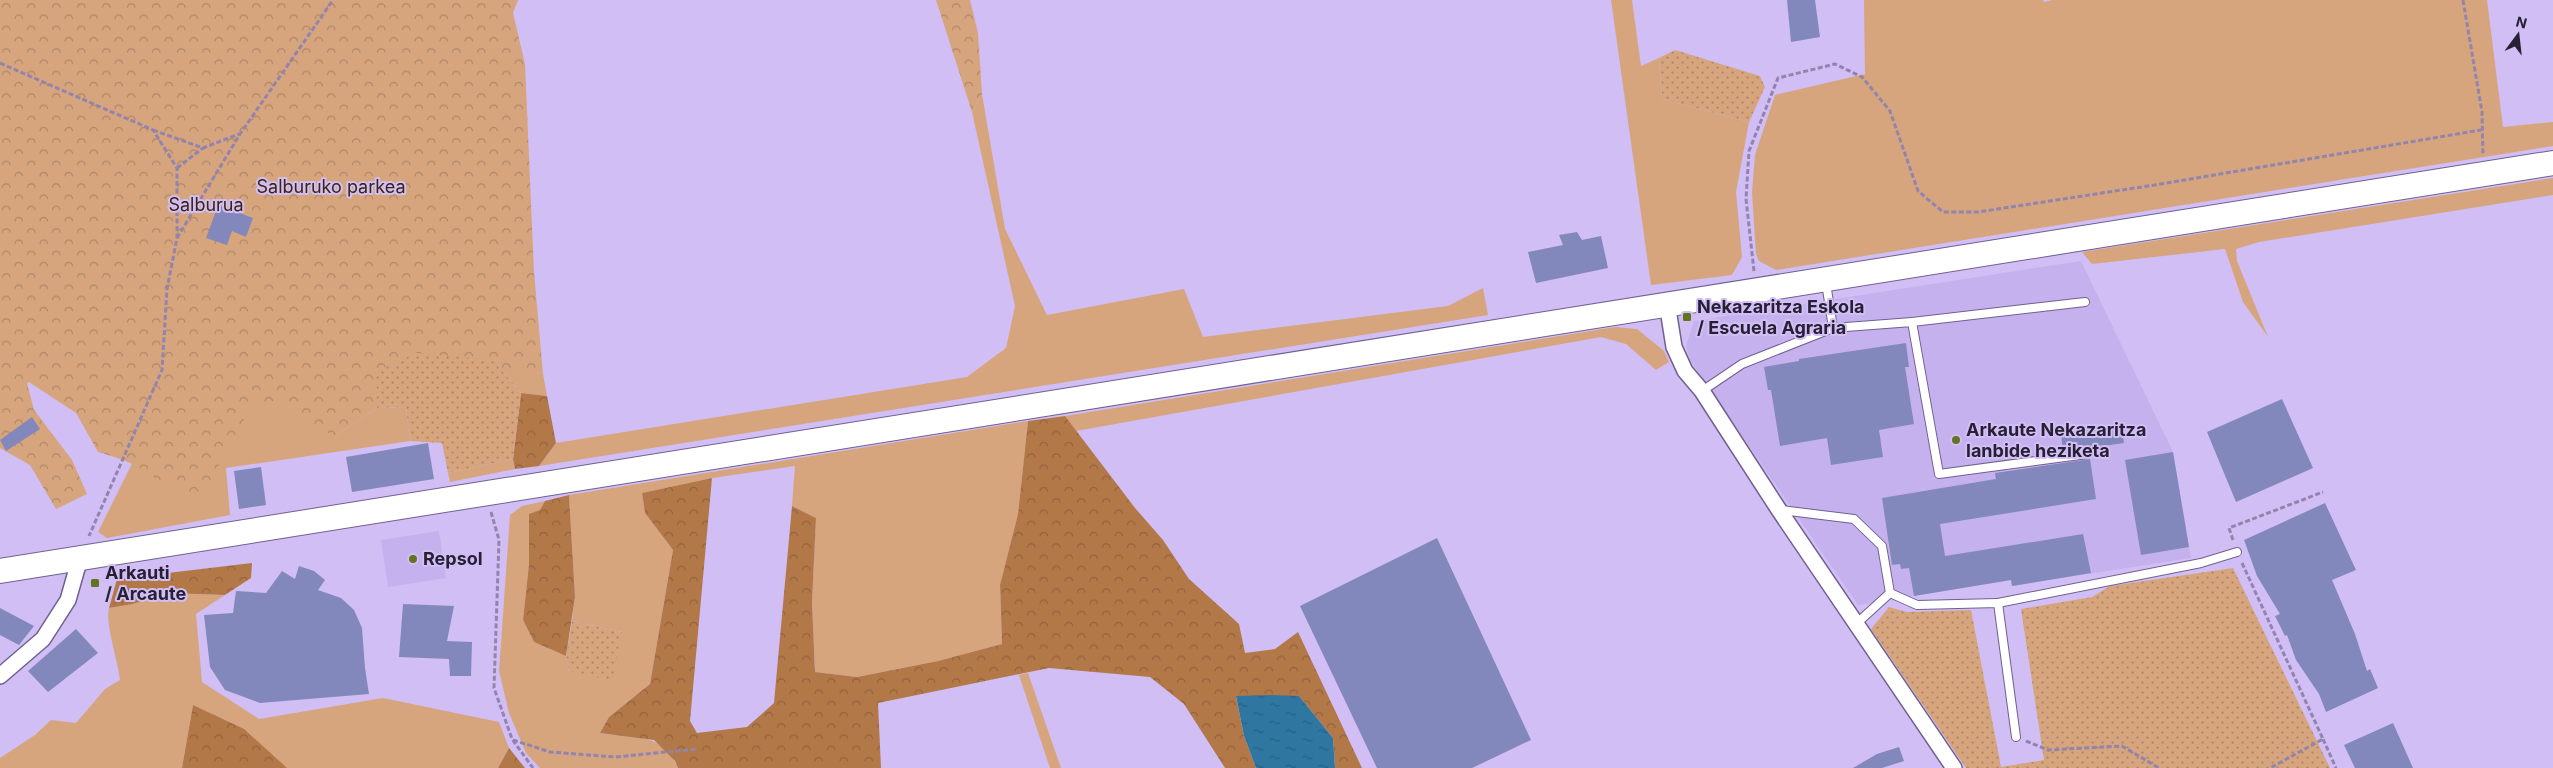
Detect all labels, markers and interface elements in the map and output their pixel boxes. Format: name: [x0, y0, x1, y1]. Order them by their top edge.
north arrow: [2493, 10, 2543, 60]
text: N: [2514, 12, 2529, 32]
park label: Salburuko parkea: [256, 176, 406, 197]
park label: Salburua: [168, 194, 244, 215]
place label: Nekazaritza Eskola / Escuela Agraria: [1697, 296, 1864, 338]
marker: Nekazaritza Eskola / Escuela Agraria: [1681, 311, 1693, 323]
place label: Arkaute Nekazaritza lanbide heziketa: [1966, 419, 2146, 461]
marker: Arkaute Nekazaritza lanbide heziketa: [1950, 434, 1962, 446]
place label: Repsol: [423, 548, 483, 569]
marker: Repsol: [407, 553, 419, 565]
place label: Arkauti / Arcaute: [105, 562, 186, 604]
marker: Arkauti / Arcaute: [89, 577, 101, 589]

